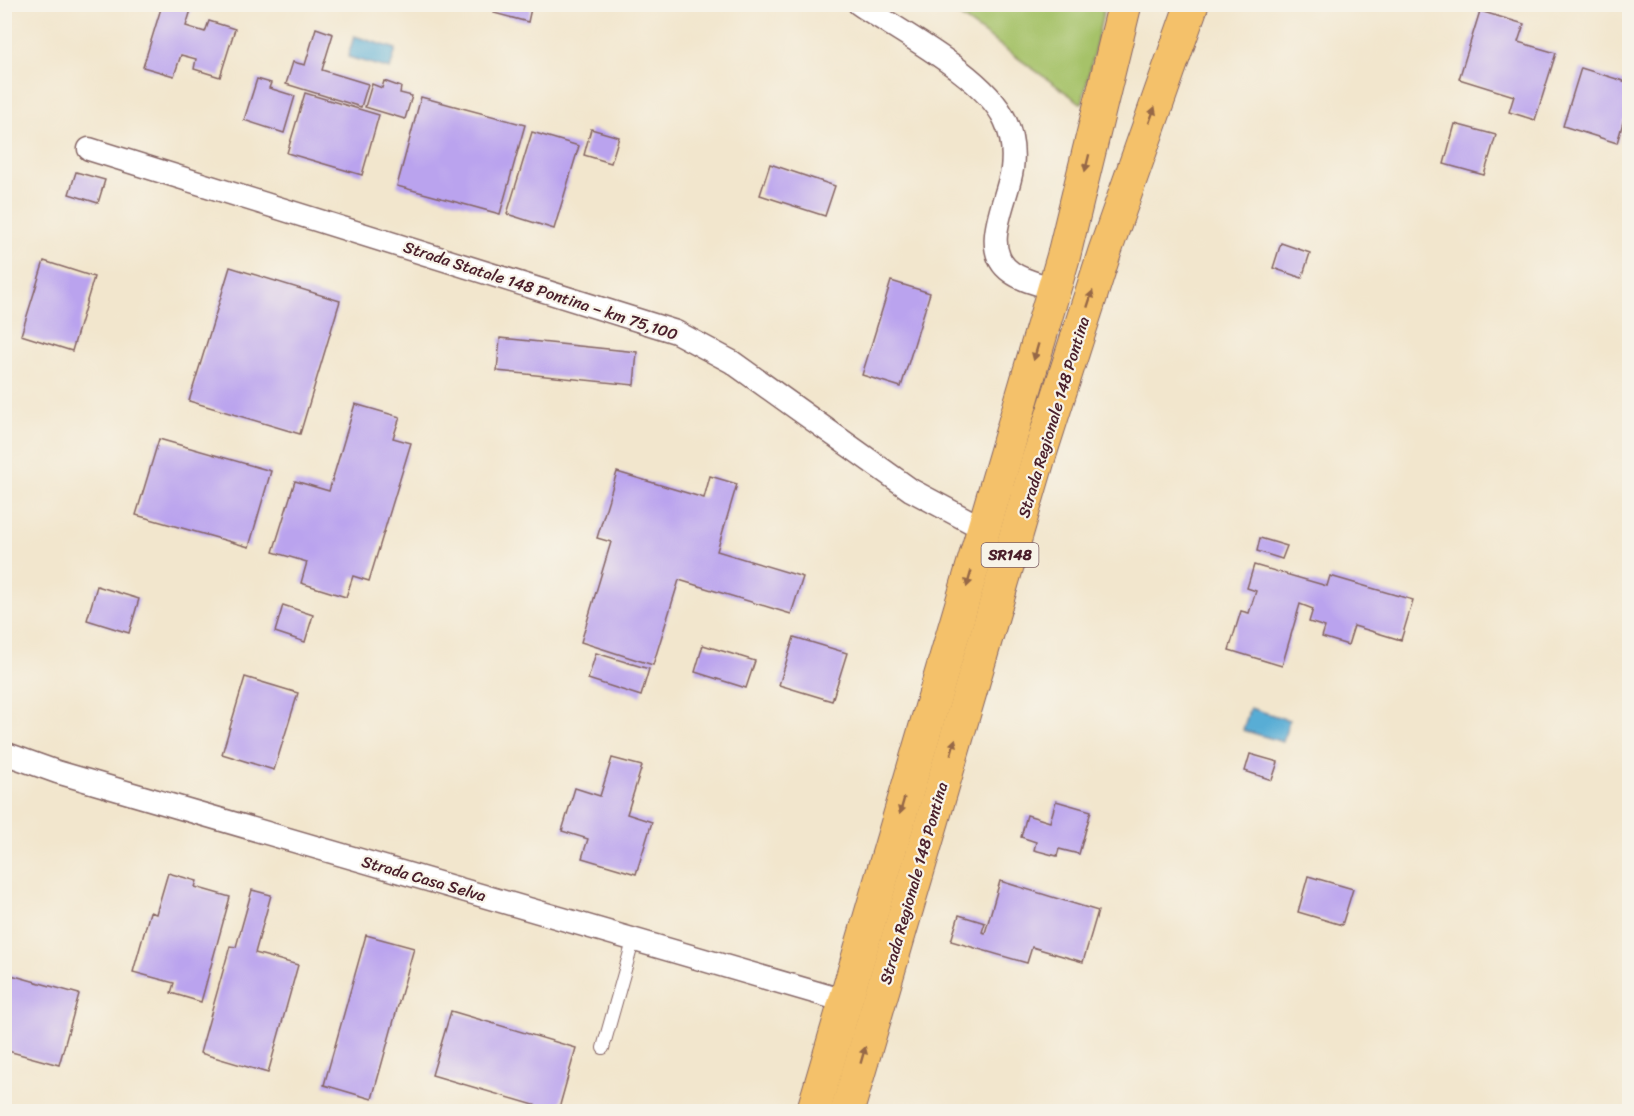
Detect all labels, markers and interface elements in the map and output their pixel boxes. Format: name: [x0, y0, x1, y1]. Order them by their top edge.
one-way arrow: [1147, 106, 1157, 124]
one-way arrow: [1082, 154, 1092, 173]
street label: Strada Statale 148 Pontina – km 75,100: [400, 232, 682, 349]
one-way arrow: [1085, 290, 1095, 308]
street label: Strada Regionale 148 Pontina: [1009, 313, 1098, 521]
one-way arrow: [1031, 343, 1040, 361]
road number: SR148: [982, 543, 1038, 567]
one-way arrow: [964, 570, 973, 588]
one-way arrow: [949, 738, 958, 756]
street label: Strada Regionale 148 Pontina: [871, 779, 956, 988]
one-way arrow: [897, 797, 906, 815]
street label: Strada Casa Selva: [358, 847, 489, 910]
one-way arrow: [859, 1046, 869, 1064]

